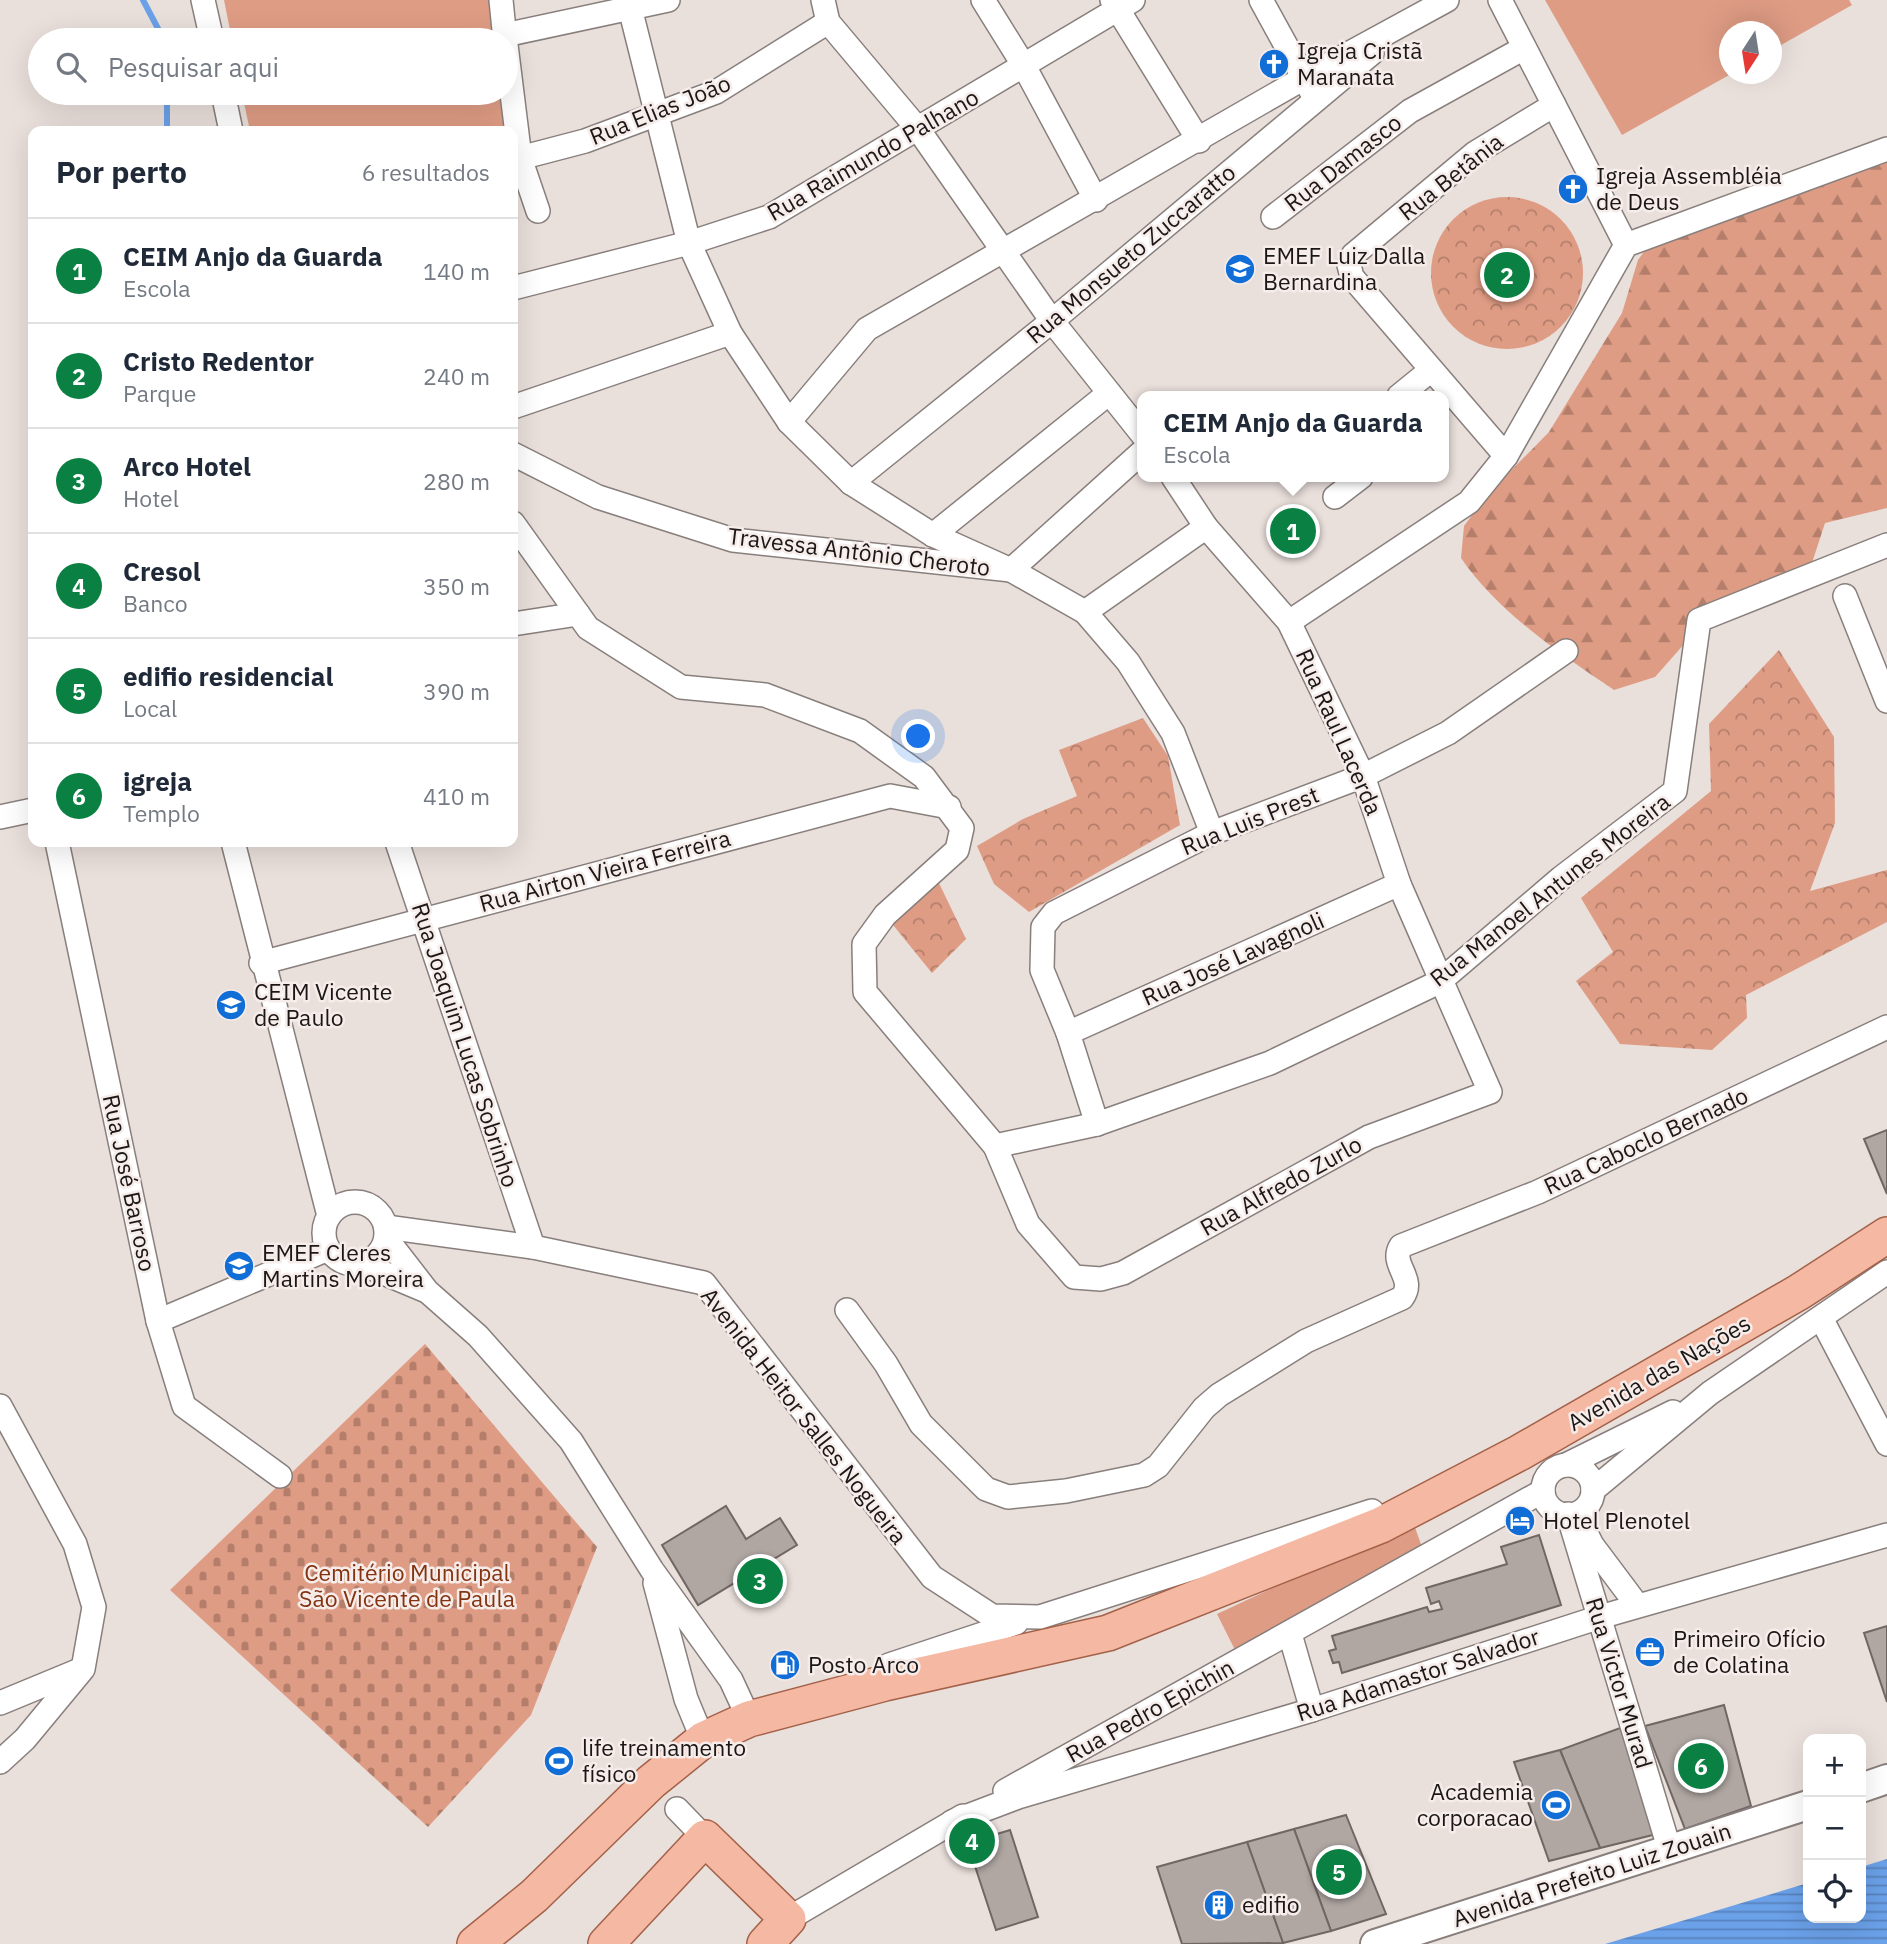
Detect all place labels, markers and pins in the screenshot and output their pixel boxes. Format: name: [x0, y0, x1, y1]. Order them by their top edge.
place label: Igreja Cristã Maranata: [1297, 35, 1423, 91]
church icon: Igreja Cristã Maranata: [1257, 47, 1291, 81]
place label: Igreja Assembléia de Deus: [1596, 160, 1782, 216]
church icon: Igreja Assembléia de Deus: [1556, 172, 1590, 206]
place label: EMEF Luiz Dalla Bernardina: [1263, 240, 1425, 296]
pin: 2: [1484, 249, 1530, 301]
school or university icon: EMEF Luiz Dalla Bernardina: [1223, 252, 1257, 286]
pin: 1: [1270, 505, 1316, 557]
place label: CEIM Vicente de Paulo: [254, 976, 392, 1032]
school or university icon: CEIM Vicente de Paulo: [214, 988, 248, 1022]
place label: EMEF Cleres Martins Moreira: [262, 1237, 424, 1293]
school or university icon: EMEF Cleres Martins Moreira: [222, 1249, 256, 1283]
hotel icon: Hotel Plenotel: [1503, 1504, 1537, 1538]
place label: Hotel Plenotel: [1543, 1505, 1690, 1535]
pin: 3: [737, 1555, 783, 1607]
place label: Primeiro Ofício de Colatina: [1673, 1623, 1826, 1679]
office icon: Primeiro Ofício de Colatina: [1633, 1635, 1667, 1669]
fuel station icon: Posto Arco: [768, 1648, 802, 1682]
place label: Posto Arco: [808, 1649, 919, 1679]
place label: life treinamento físico: [582, 1732, 746, 1788]
pin: 6: [1678, 1740, 1724, 1792]
sports icon: life treinamento físico: [542, 1744, 576, 1778]
place label: Academia corporacao: [1417, 1776, 1533, 1832]
sports icon: Academia corporacao: [1539, 1788, 1573, 1822]
pin: 4: [949, 1815, 995, 1867]
pin: 5: [1316, 1846, 1362, 1898]
building icon: edifio: [1202, 1888, 1236, 1922]
place label: edifio: [1242, 1889, 1300, 1919]

